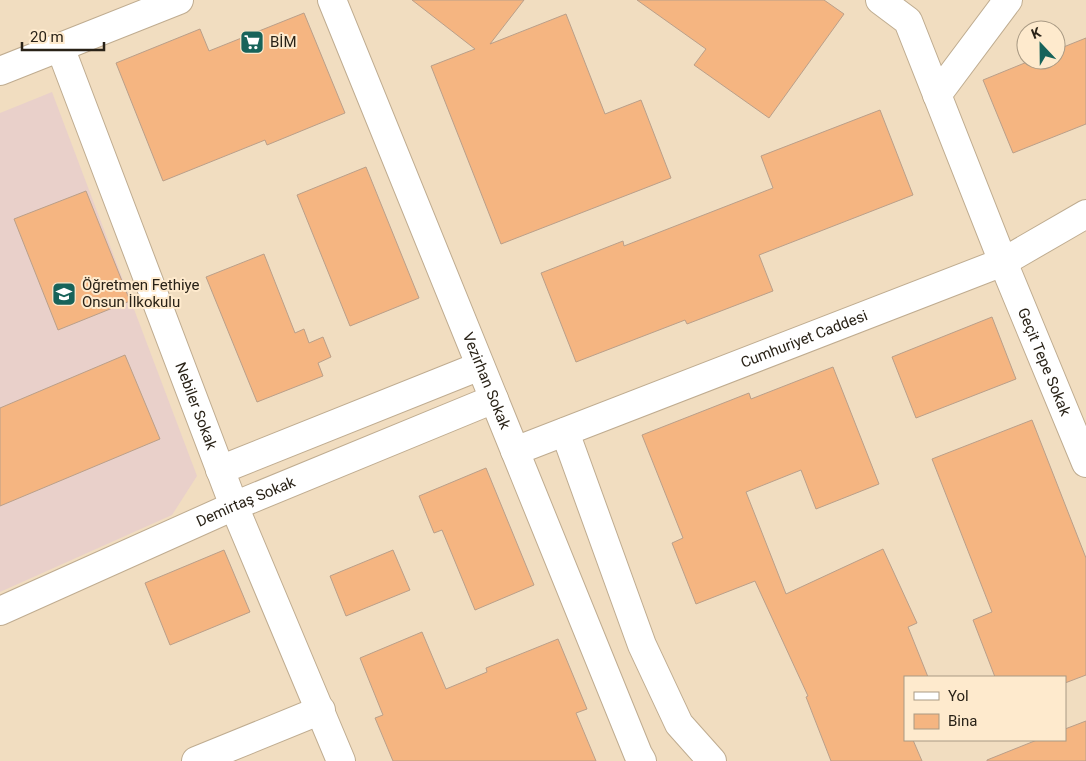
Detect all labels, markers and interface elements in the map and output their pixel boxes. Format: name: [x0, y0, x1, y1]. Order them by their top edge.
scale bar: [22, 20, 105, 52]
north arrow: [1016, 20, 1066, 70]
text: K: [1029, 24, 1043, 42]
text: 20 m: [30, 28, 64, 46]
supermarket icon: BİM: [239, 29, 265, 55]
place label: BİM: [270, 33, 297, 51]
place label: Öğretmen Fethiye Onsun İlkokulu: [82, 276, 200, 311]
school or university icon: Öğretmen Fethiye Onsun İlkokulu: [51, 281, 77, 307]
street label: Geçit Tepe Sokak: [1014, 305, 1075, 419]
street label: Cumhuriyet Caddesi: [738, 306, 870, 372]
street label: Vezirhan Sokak: [459, 330, 514, 432]
street label: Nebiler Sokak: [171, 360, 221, 453]
street label: Demirtaş Sokak: [194, 473, 298, 531]
legend: [904, 676, 1066, 741]
text: Yol: [948, 687, 969, 705]
text: Bina: [948, 712, 977, 730]

